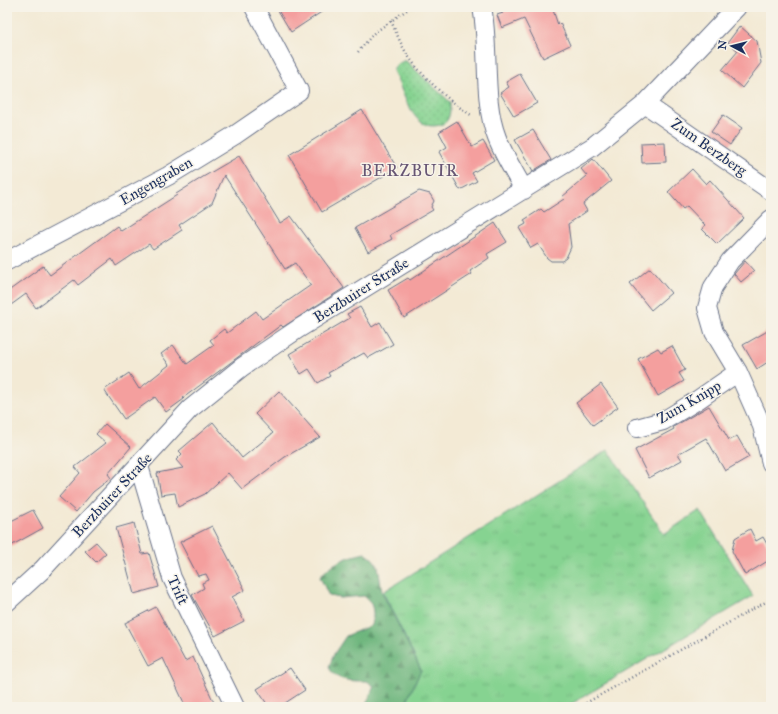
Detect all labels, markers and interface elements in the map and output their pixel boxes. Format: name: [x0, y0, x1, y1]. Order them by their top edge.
north arrow: [712, 26, 752, 66]
text: N: [716, 39, 730, 50]
street label: Zum Berzberg: [668, 114, 751, 180]
street label: Engengraben: [117, 153, 195, 209]
district label: BERZBUIR: [361, 160, 459, 181]
street label: Berzbuirer Straße: [310, 254, 412, 326]
street label: Zum Knipp: [654, 376, 724, 428]
street label: Berzbuirer Straße: [68, 449, 156, 541]
street label: Trift: [164, 573, 193, 608]

